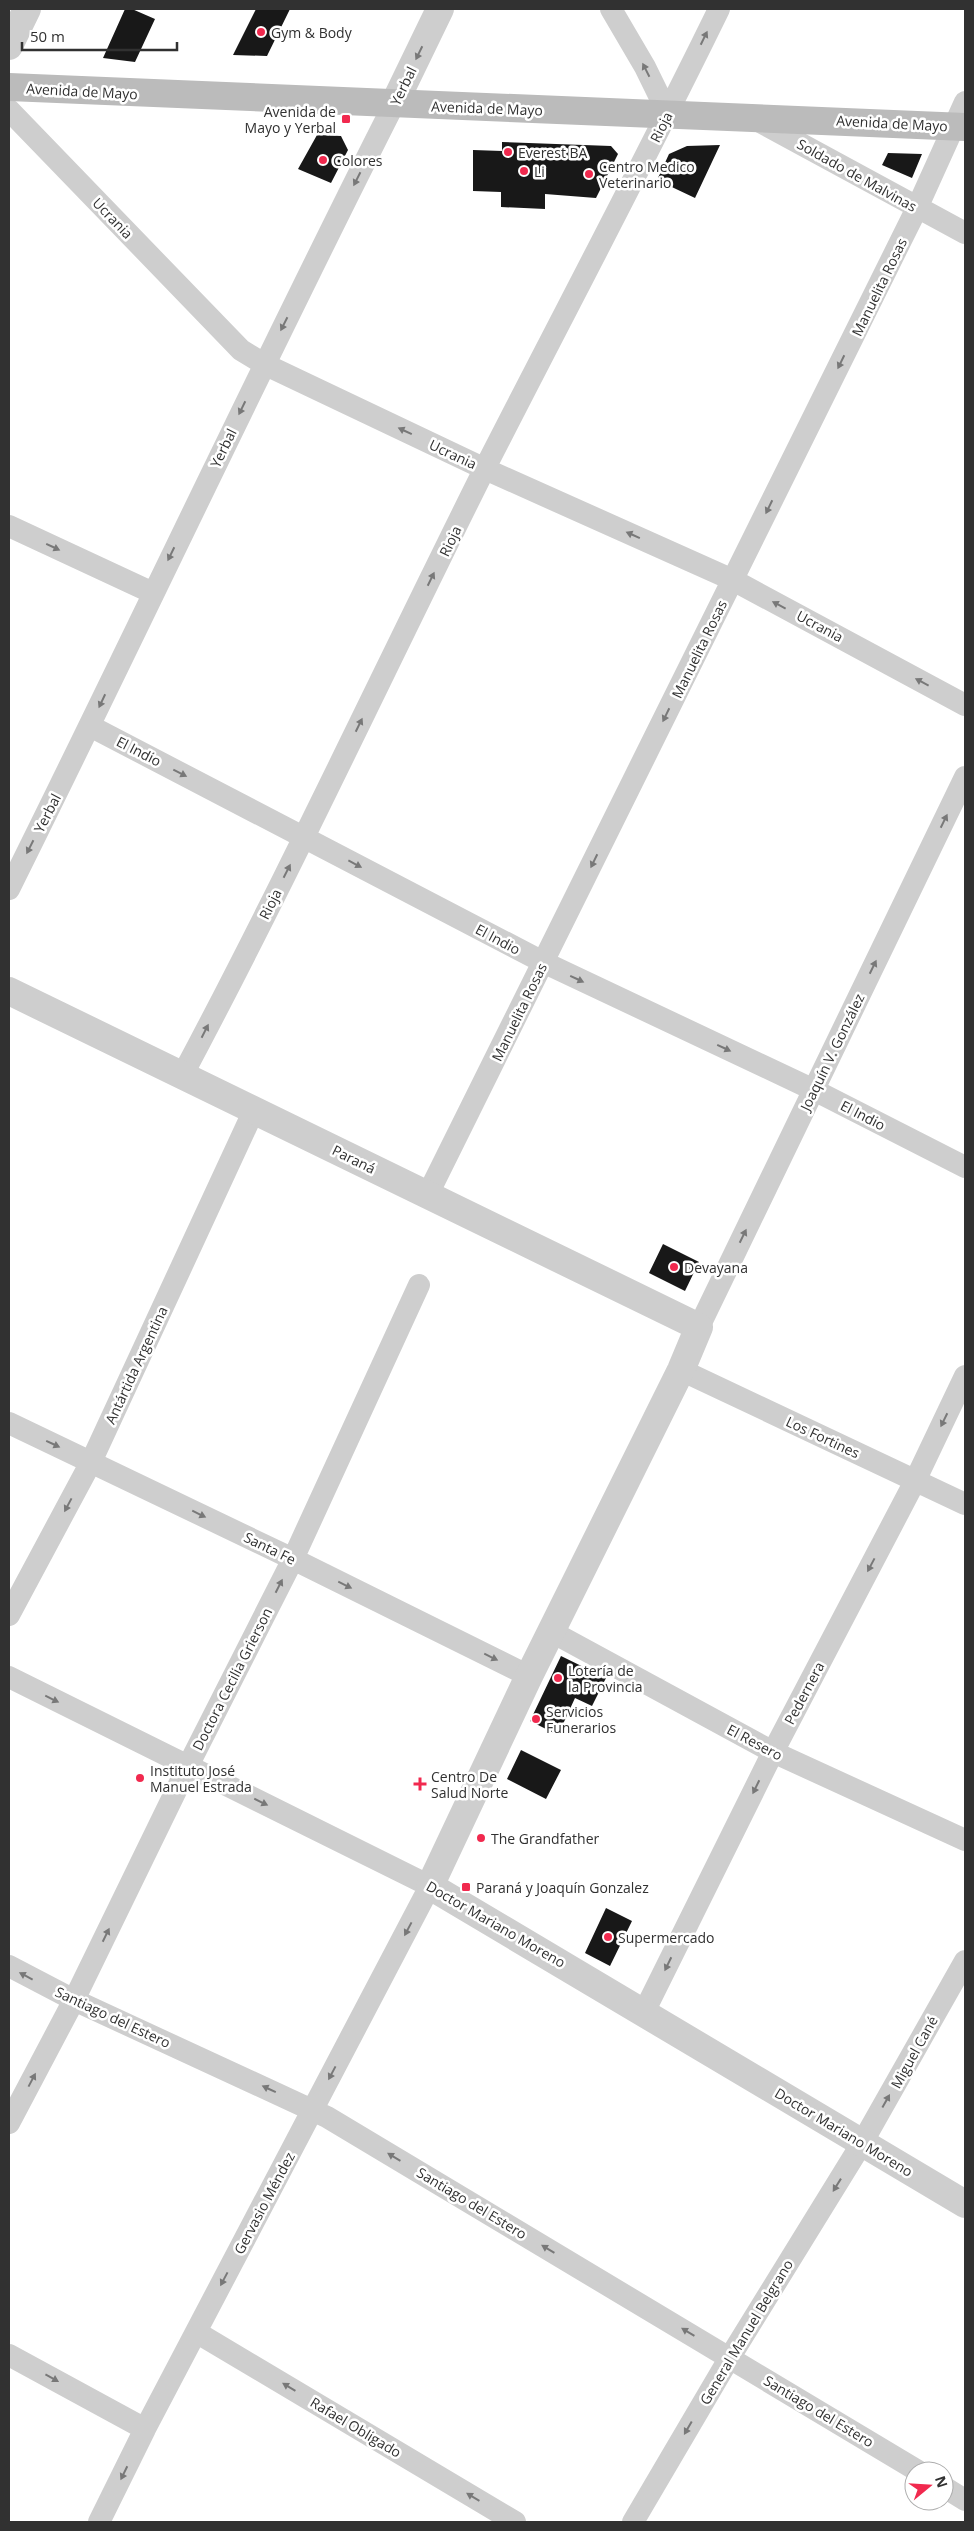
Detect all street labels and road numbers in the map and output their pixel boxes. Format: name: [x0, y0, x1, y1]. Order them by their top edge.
street label: Yerbal: [385, 63, 421, 109]
street label: Avenida de Mayo: [26, 79, 138, 103]
street label: Avenida de Mayo: [431, 97, 543, 119]
street label: Rioja: [645, 108, 677, 146]
street label: Avenida de Mayo: [836, 111, 948, 135]
street label: Soldado de Malvinas: [794, 134, 921, 216]
street label: Ucrania: [89, 193, 137, 243]
street label: Manuelita Rosas: [847, 234, 911, 339]
street label: Yerbal: [205, 425, 241, 471]
street label: Ucrania: [426, 435, 480, 473]
street label: Rioja: [434, 522, 466, 560]
street label: Manuelita Rosas: [667, 596, 731, 701]
street label: Ucrania: [793, 606, 847, 646]
street label: El Indio: [113, 732, 165, 770]
street label: Yerbal: [29, 790, 65, 836]
street label: Rioja: [254, 885, 286, 923]
street label: El Indio: [472, 919, 524, 959]
street label: Manuelita Rosas: [487, 959, 551, 1064]
street label: Joaquín V. González: [795, 990, 869, 1115]
street label: El Indio: [837, 1096, 889, 1134]
street label: Paraná: [329, 1140, 379, 1178]
street label: Antártida Argentina: [100, 1303, 172, 1427]
street label: Los Fortines: [783, 1412, 863, 1462]
street label: Santa Fe: [241, 1527, 299, 1569]
street label: Doctora Cecilia Grierson: [188, 1604, 276, 1754]
street label: Pedernera: [780, 1658, 828, 1728]
street label: El Resero: [724, 1719, 786, 1765]
street label: Doctor Mariano Moreno: [423, 1876, 569, 1972]
street label: Santiago del Estero: [52, 1982, 174, 2052]
street label: Miguel Cané: [886, 2012, 942, 2092]
street label: Doctor Mariano Moreno: [772, 2083, 916, 2181]
street label: Gervasio Méndez: [229, 2148, 299, 2257]
street label: Santiago del Estero: [414, 2163, 530, 2243]
street label: General Manuel Belgrano: [695, 2256, 797, 2408]
street label: Santiago del Estero: [761, 2371, 877, 2451]
street label: Rafael Obligado: [307, 2392, 405, 2462]

